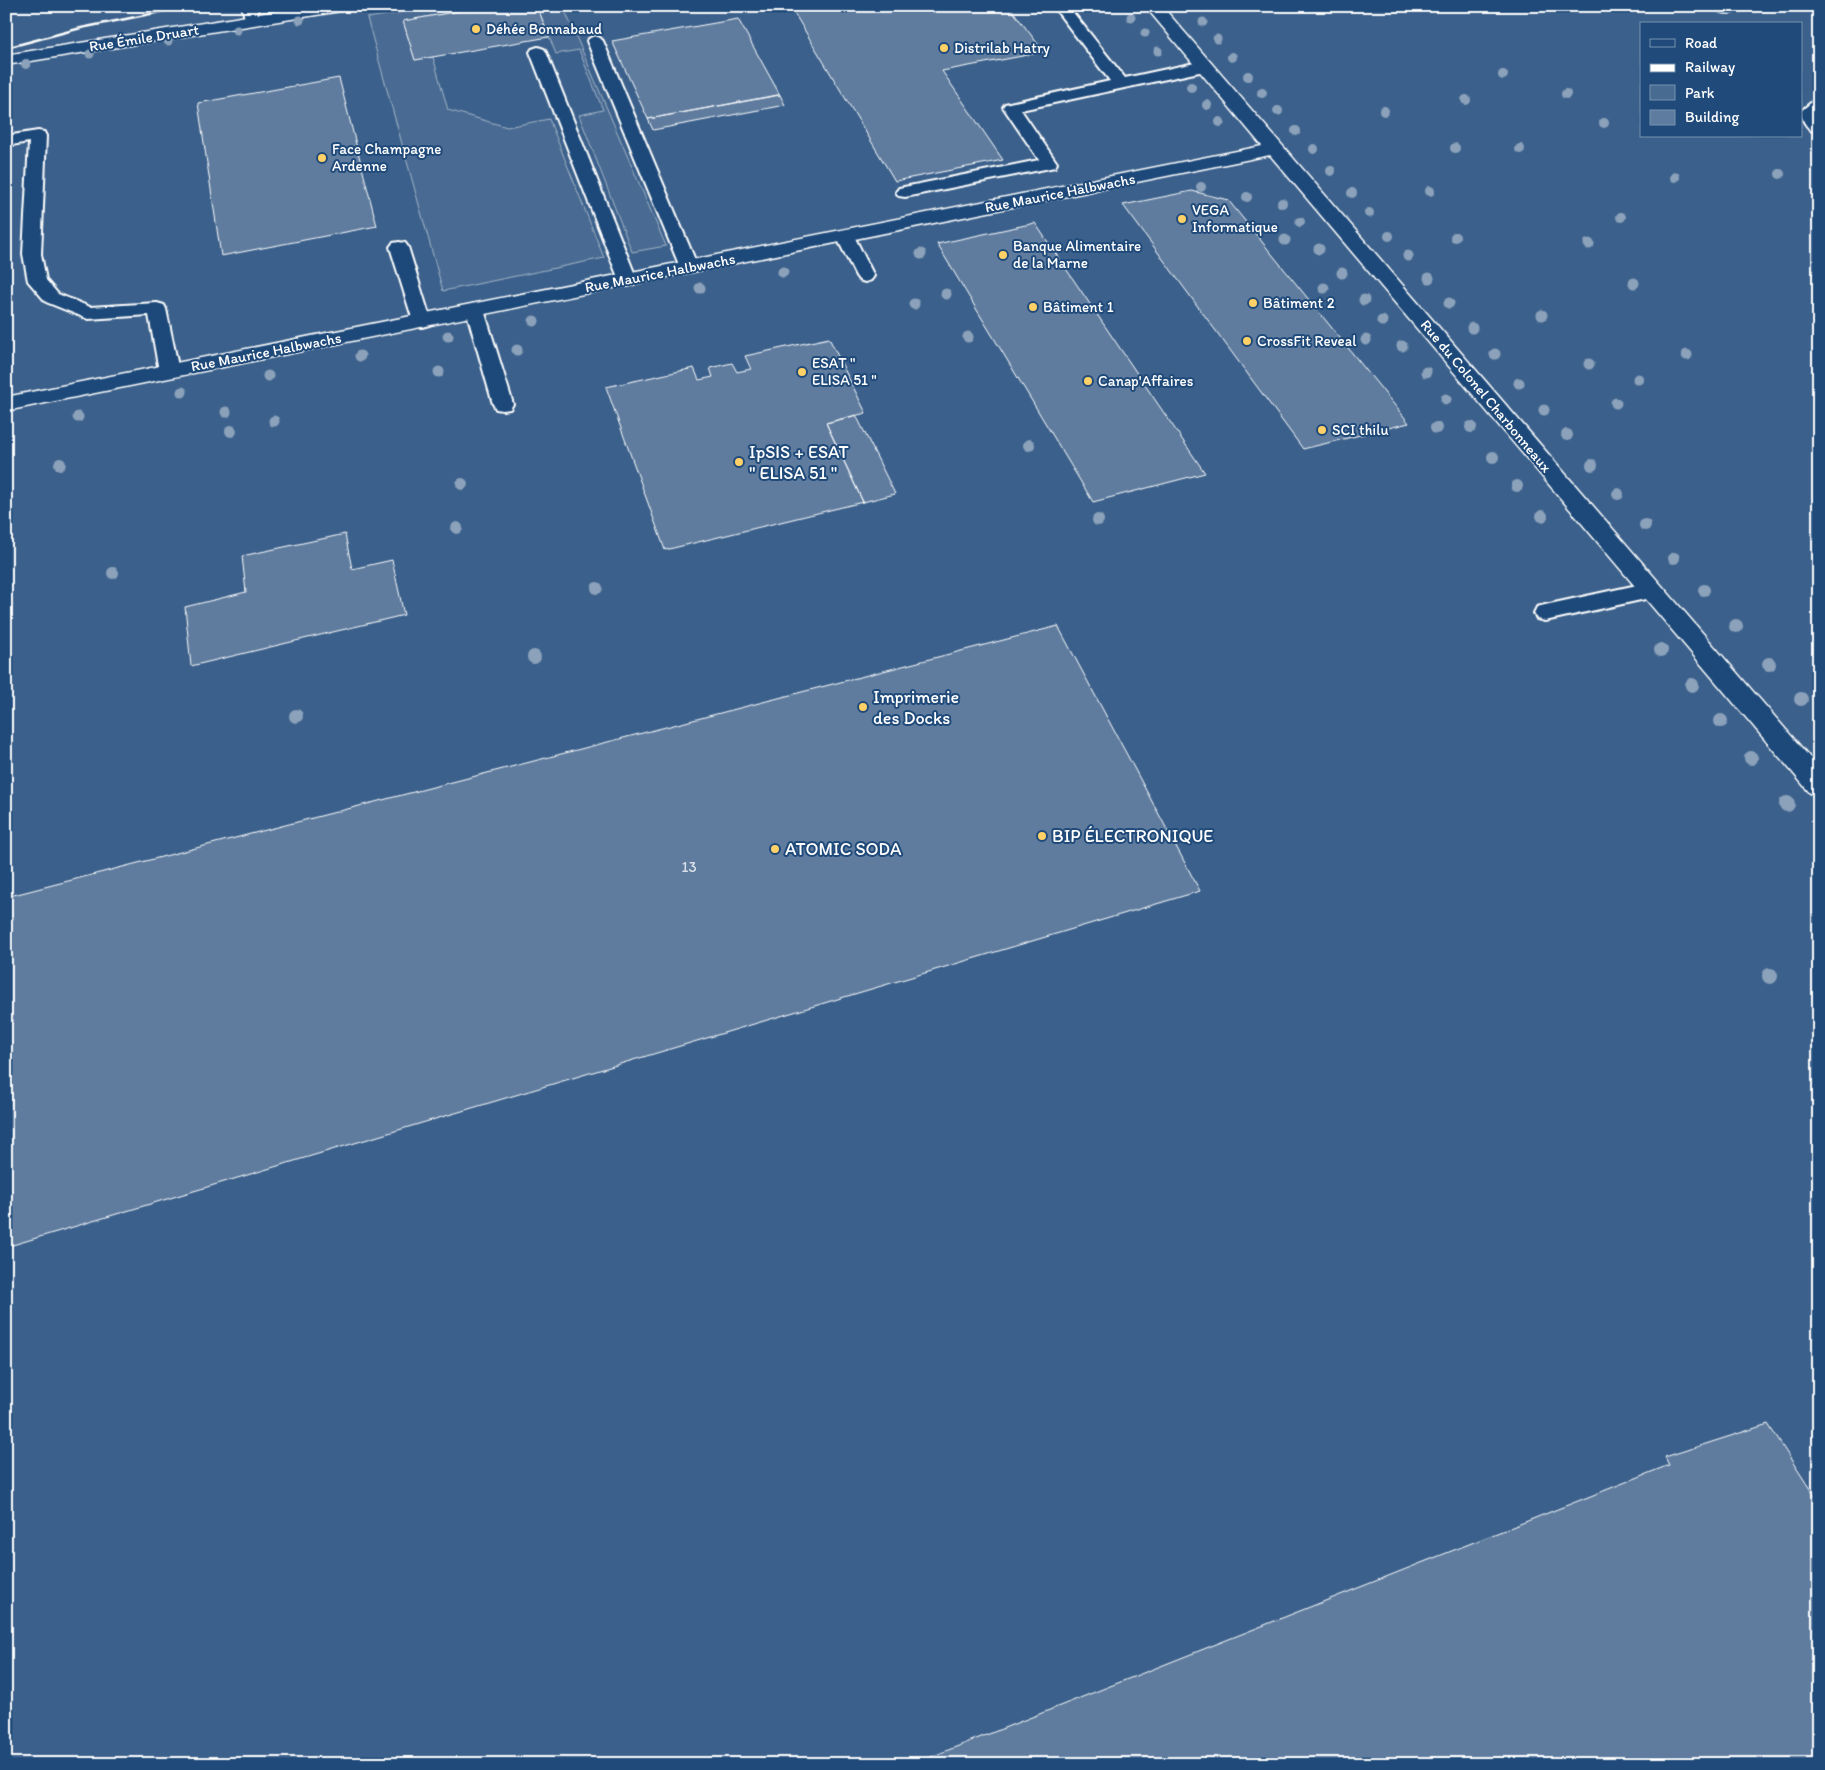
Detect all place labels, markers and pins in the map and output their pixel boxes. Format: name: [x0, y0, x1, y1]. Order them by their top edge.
place label: Déhée Bonnabaud: [486, 20, 602, 38]
marker: Déhée Bonnabaud: [470, 23, 482, 35]
place label: Distrilab Hatry: [954, 39, 1050, 57]
marker: Distrilab Hatry: [938, 42, 950, 54]
place label: Face Champagne Ardenne: [332, 140, 441, 175]
marker: Face Champagne Ardenne: [316, 152, 328, 164]
place label: VEGA Informatique: [1192, 201, 1278, 236]
marker: VEGA Informatique: [1176, 213, 1188, 225]
place label: Banque Alimentaire de la Marne: [1013, 237, 1141, 272]
marker: Banque Alimentaire de la Marne: [997, 249, 1009, 261]
place label: Bâtiment 2: [1263, 294, 1335, 312]
marker: Bâtiment 2: [1247, 297, 1259, 309]
place label: Bâtiment 1: [1043, 298, 1114, 316]
marker: Bâtiment 1: [1027, 301, 1039, 313]
place label: CrossFit Reveal: [1257, 332, 1357, 350]
marker: CrossFit Reveal: [1241, 335, 1253, 347]
place label: ESAT " ELISA 51 ": [812, 354, 877, 389]
marker: ESAT " ELISA 51 ": [796, 366, 808, 378]
place label: Canap'Affaires: [1098, 372, 1194, 390]
marker: Canap'Affaires: [1082, 375, 1094, 387]
place label: SCI thilu: [1332, 421, 1389, 439]
marker: SCI thilu: [1316, 424, 1328, 436]
place label: IpSIS + ESAT " ELISA 51 ": [749, 441, 849, 484]
marker: IpSIS + ESAT " ELISA 51 ": [733, 456, 745, 468]
place label: Imprimerie des Docks: [873, 686, 959, 729]
marker: Imprimerie des Docks: [857, 701, 869, 713]
place label: BIP ÉLECTRONIQUE: [1052, 825, 1213, 847]
marker: BIP ÉLECTRONIQUE: [1036, 830, 1048, 842]
place label: ATOMIC SODA: [785, 838, 902, 860]
marker: ATOMIC SODA: [769, 843, 781, 855]

